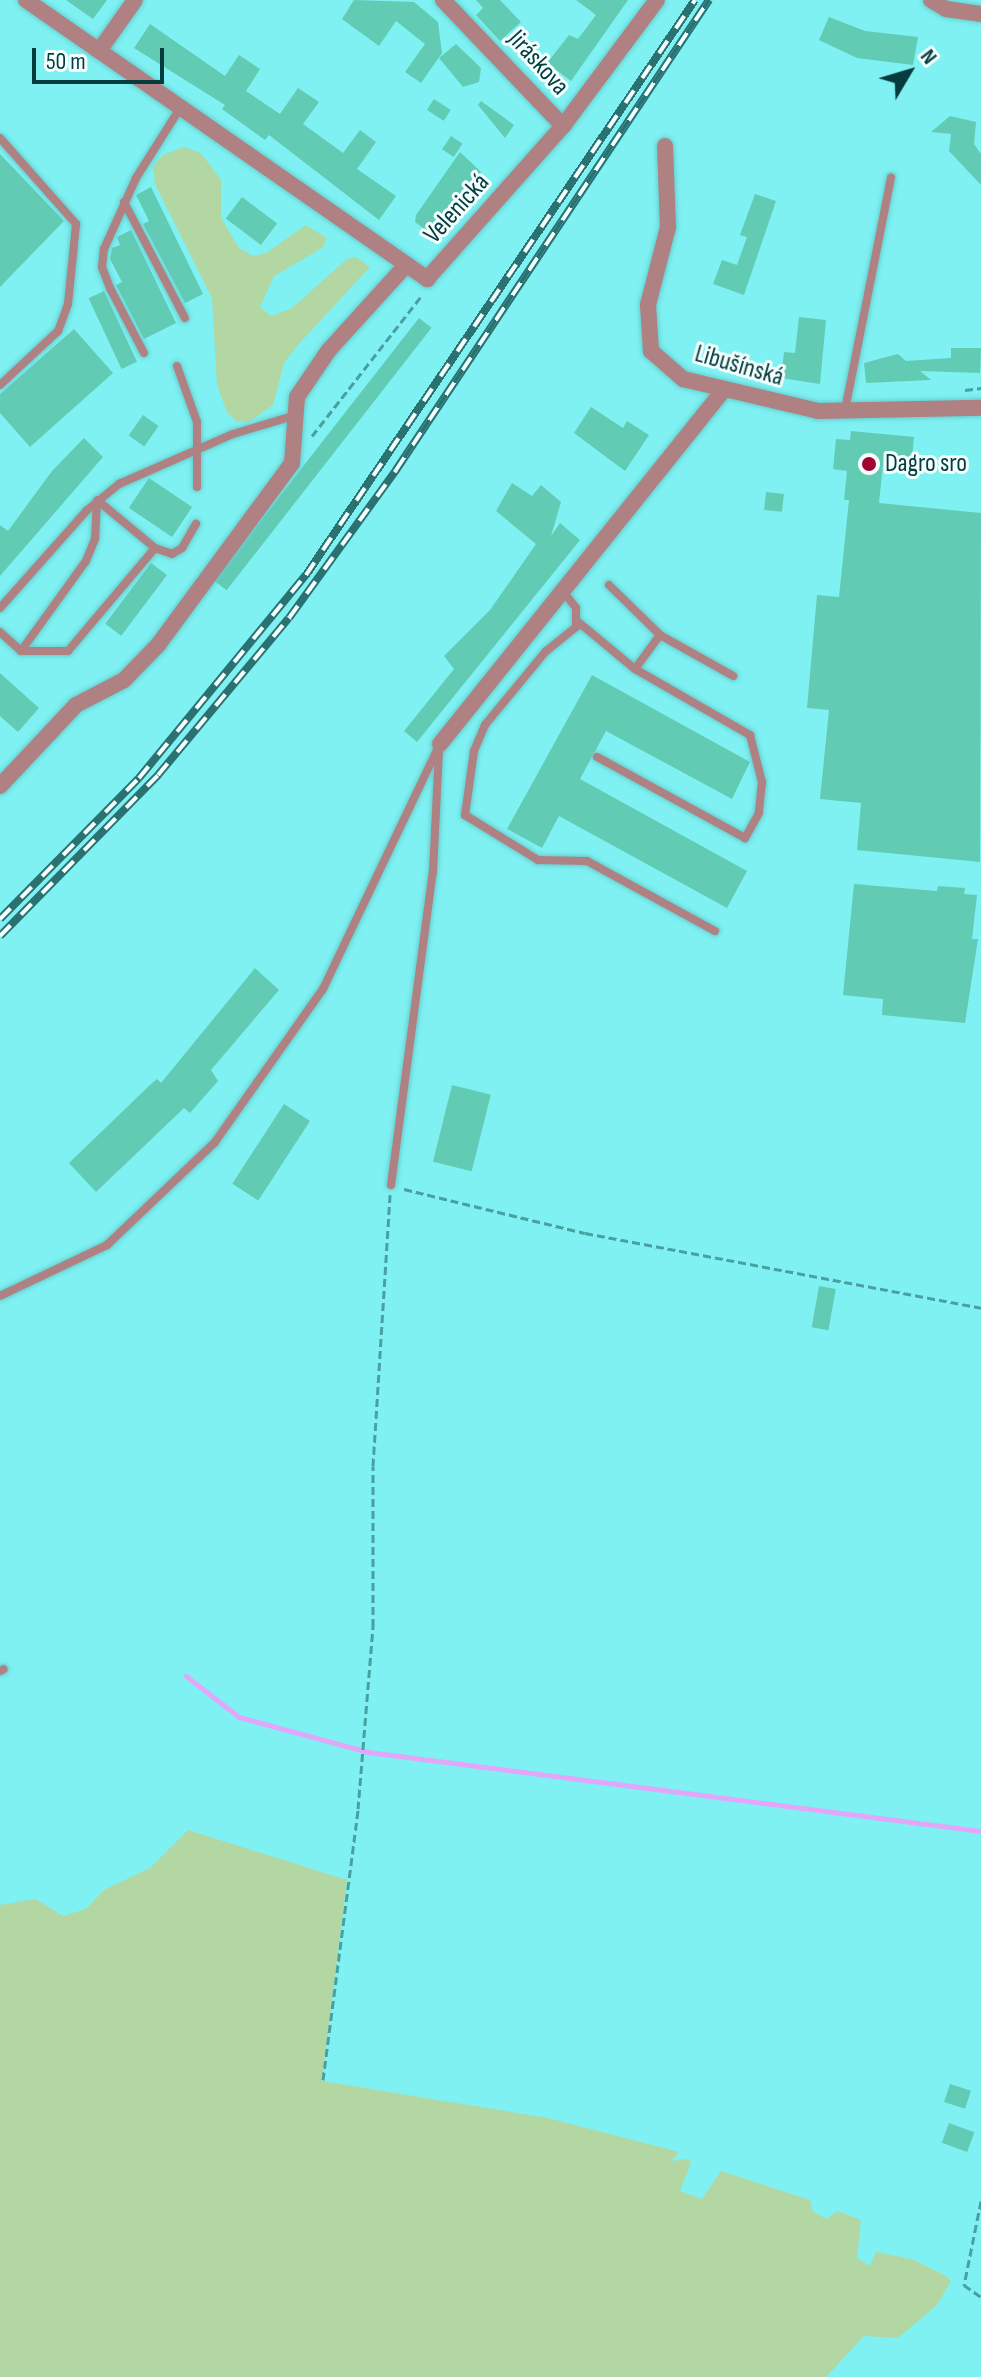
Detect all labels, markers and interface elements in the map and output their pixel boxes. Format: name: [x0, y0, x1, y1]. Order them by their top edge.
street label: Jiráskova: [501, 24, 575, 102]
scale bar: [36, 32, 168, 82]
north arrow: [869, 32, 949, 112]
text: N: [914, 44, 943, 70]
text: 50 m: [46, 47, 86, 76]
street label: Velenická: [418, 168, 496, 250]
street label: Libušínská: [691, 339, 787, 393]
place label: Dagro sro: [885, 448, 967, 480]
marker: Dagro sro: [860, 455, 878, 473]

